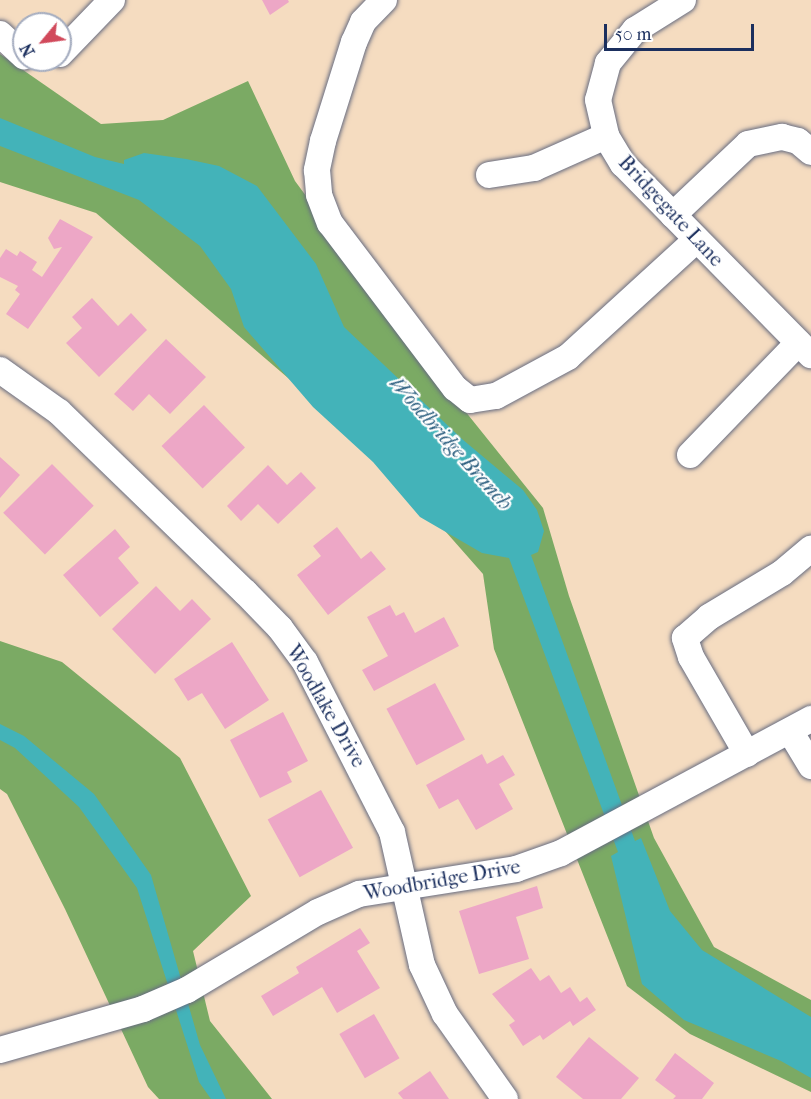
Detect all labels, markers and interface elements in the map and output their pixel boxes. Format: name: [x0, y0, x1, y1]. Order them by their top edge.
north arrow: [12, 12, 72, 72]
scale bar: [607, 12, 757, 50]
text: 50 m: [615, 24, 651, 45]
text: N: [16, 40, 39, 60]
street label: Bridgegate Lane: [614, 151, 728, 271]
water label: Woodbridge Branch: [384, 371, 518, 515]
street label: Woodlake Drive: [281, 641, 371, 771]
street label: Woodbridge Drive: [362, 854, 522, 906]

